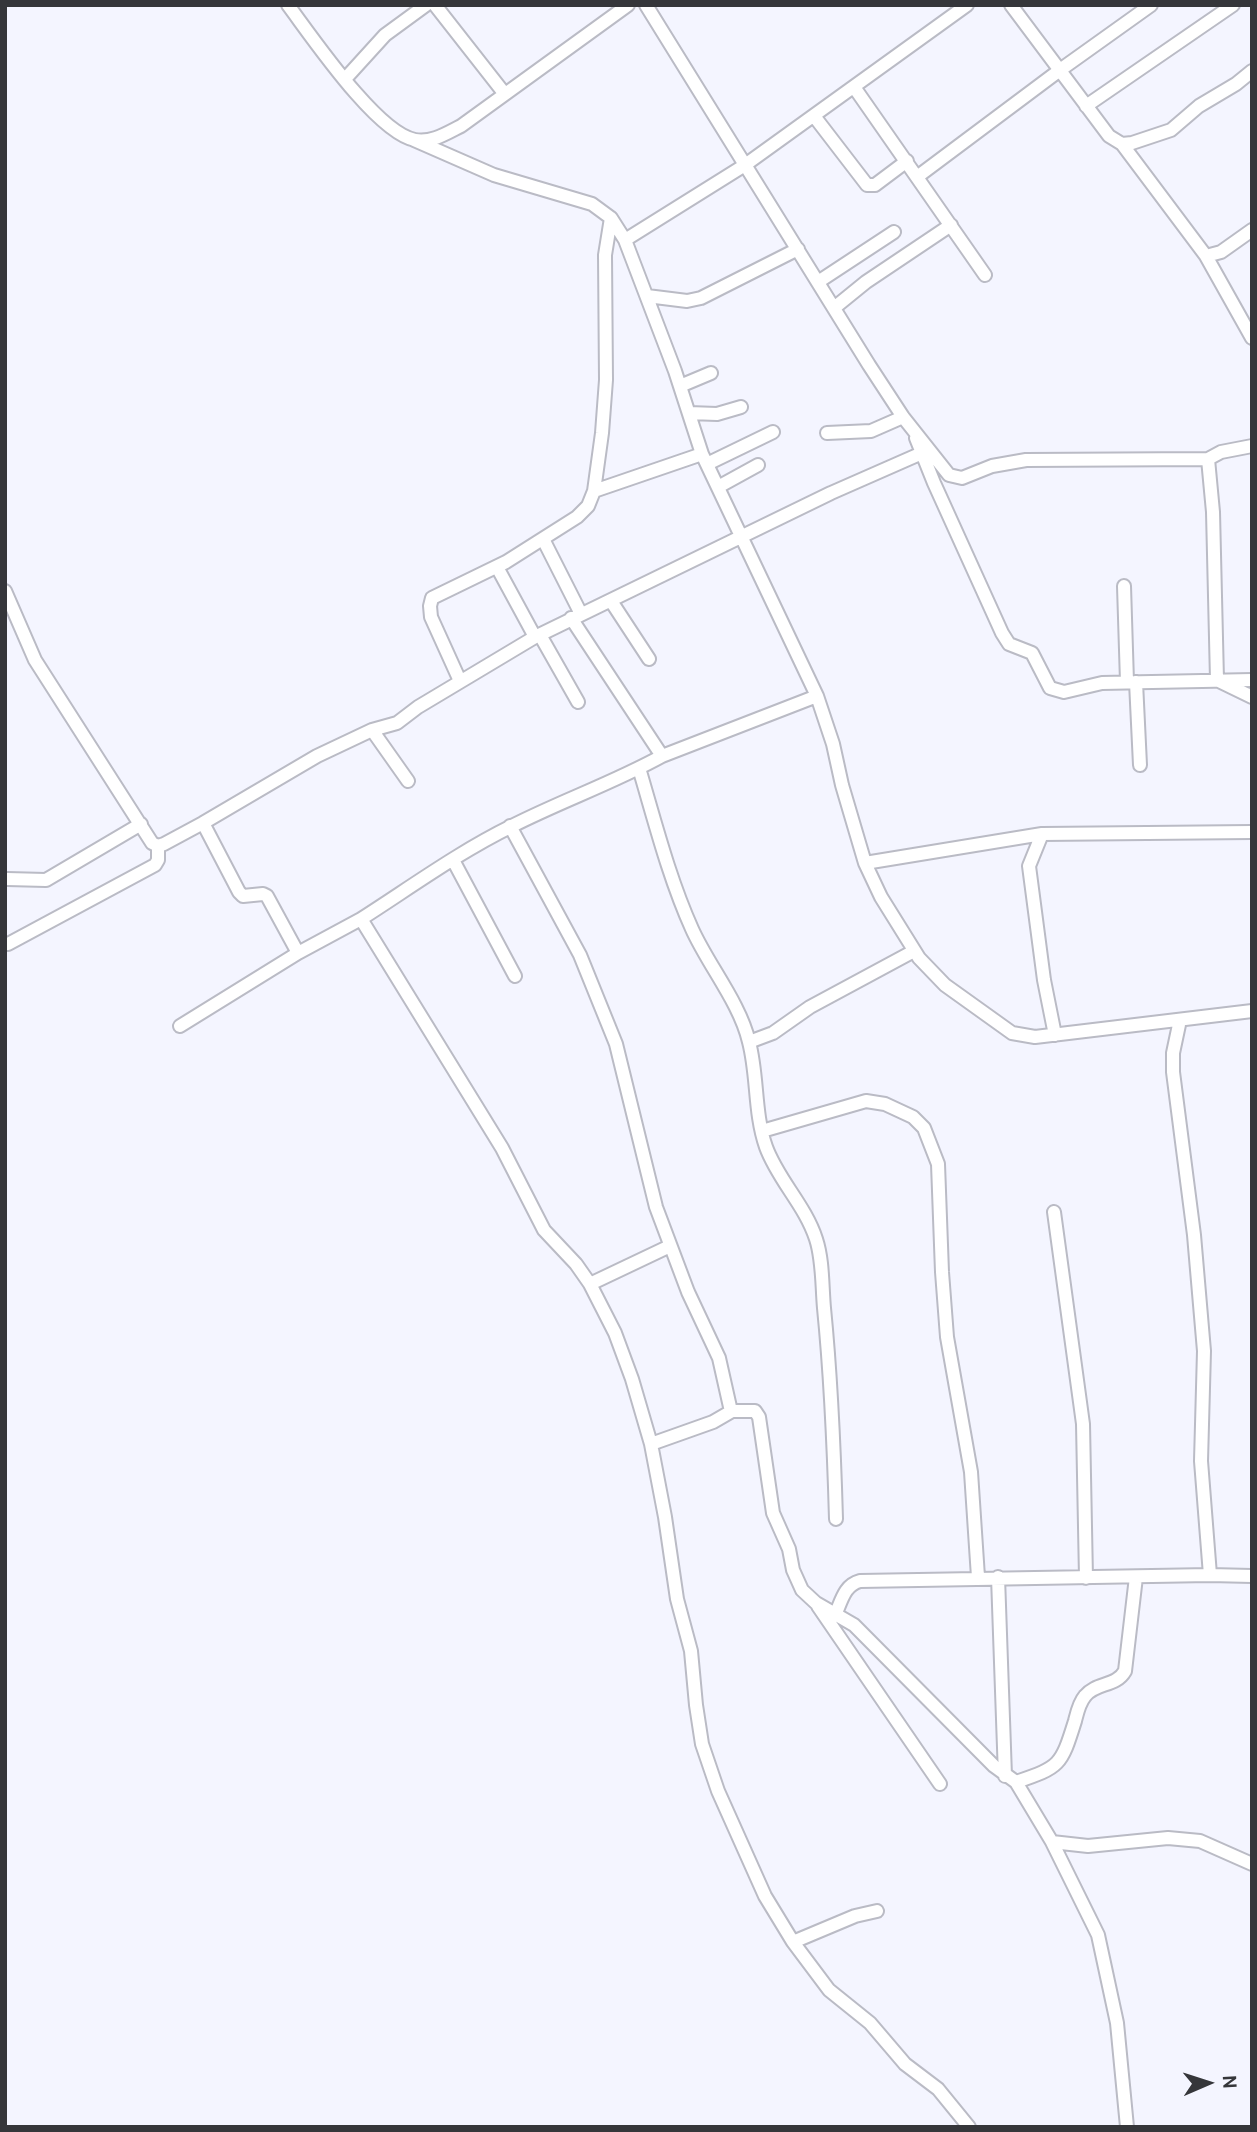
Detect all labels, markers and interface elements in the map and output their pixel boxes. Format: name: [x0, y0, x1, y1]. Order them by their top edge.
north arrow: [1173, 2048, 1243, 2118]
text: N: [1218, 2075, 1241, 2089]

